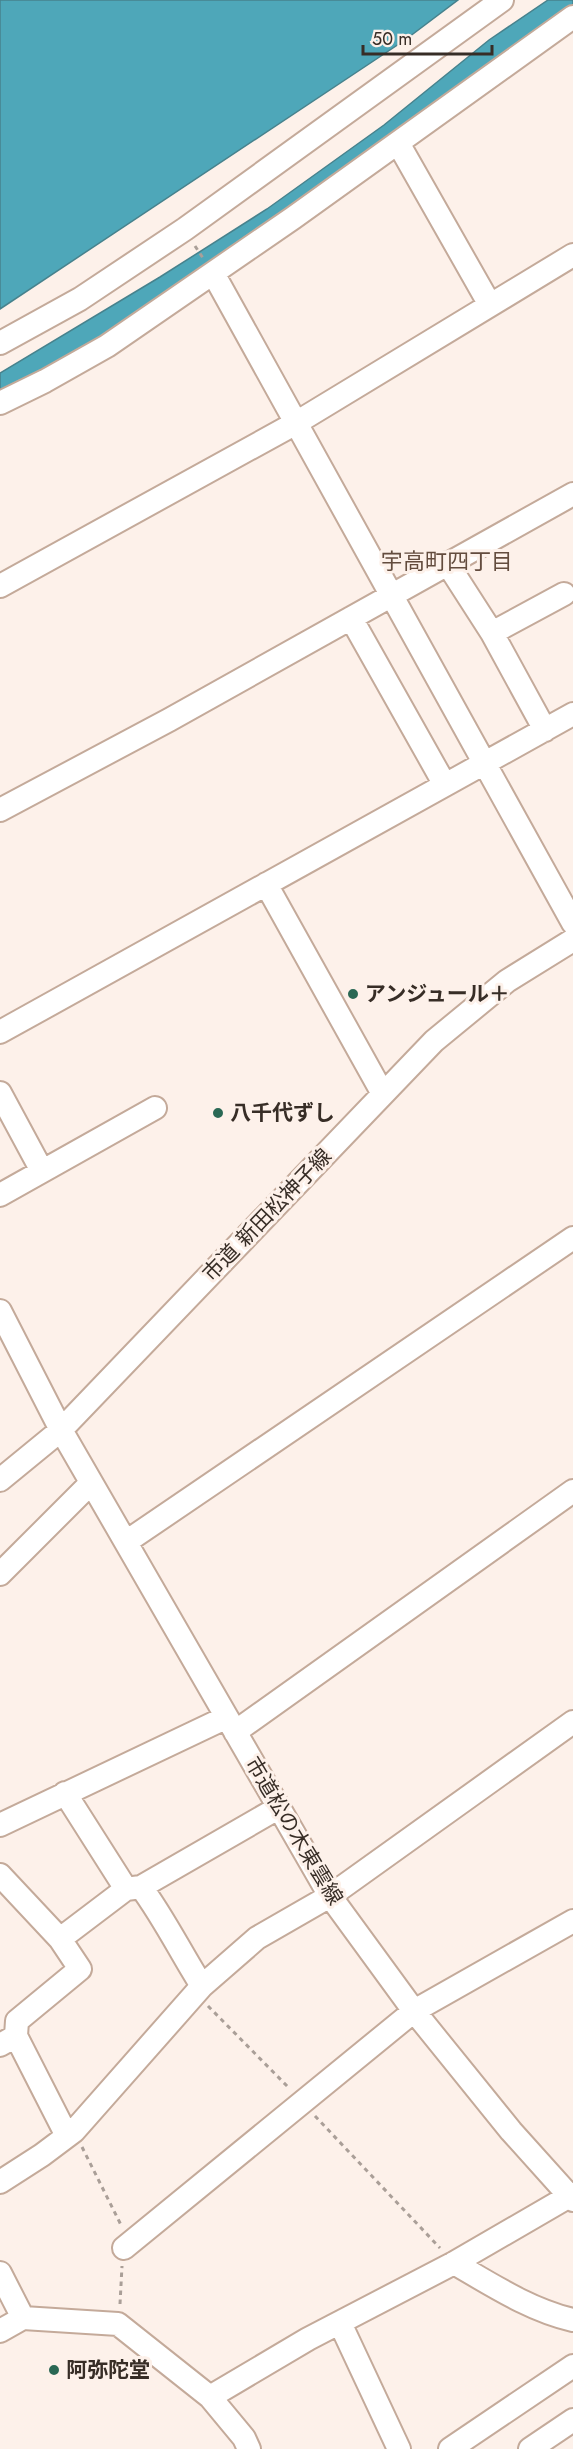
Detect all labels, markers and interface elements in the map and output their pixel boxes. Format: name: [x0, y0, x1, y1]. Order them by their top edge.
scale bar: [363, 18, 492, 56]
text: 50 m: [372, 26, 412, 52]
district label: 宇高町四丁目: [381, 545, 513, 577]
place label: アンジュール＋: [365, 979, 510, 1009]
marker: アンジュール＋: [346, 987, 360, 1001]
place label: 八千代ずし: [230, 1098, 335, 1128]
marker: 八千代ずし: [211, 1106, 225, 1120]
street label: 市道 新田松神子線: [196, 1142, 338, 1288]
street label: 市道松の木東雲線: [238, 1751, 350, 1911]
place label: 阿弥陀堂: [66, 2355, 150, 2385]
marker: 阿弥陀堂: [47, 2363, 61, 2377]

